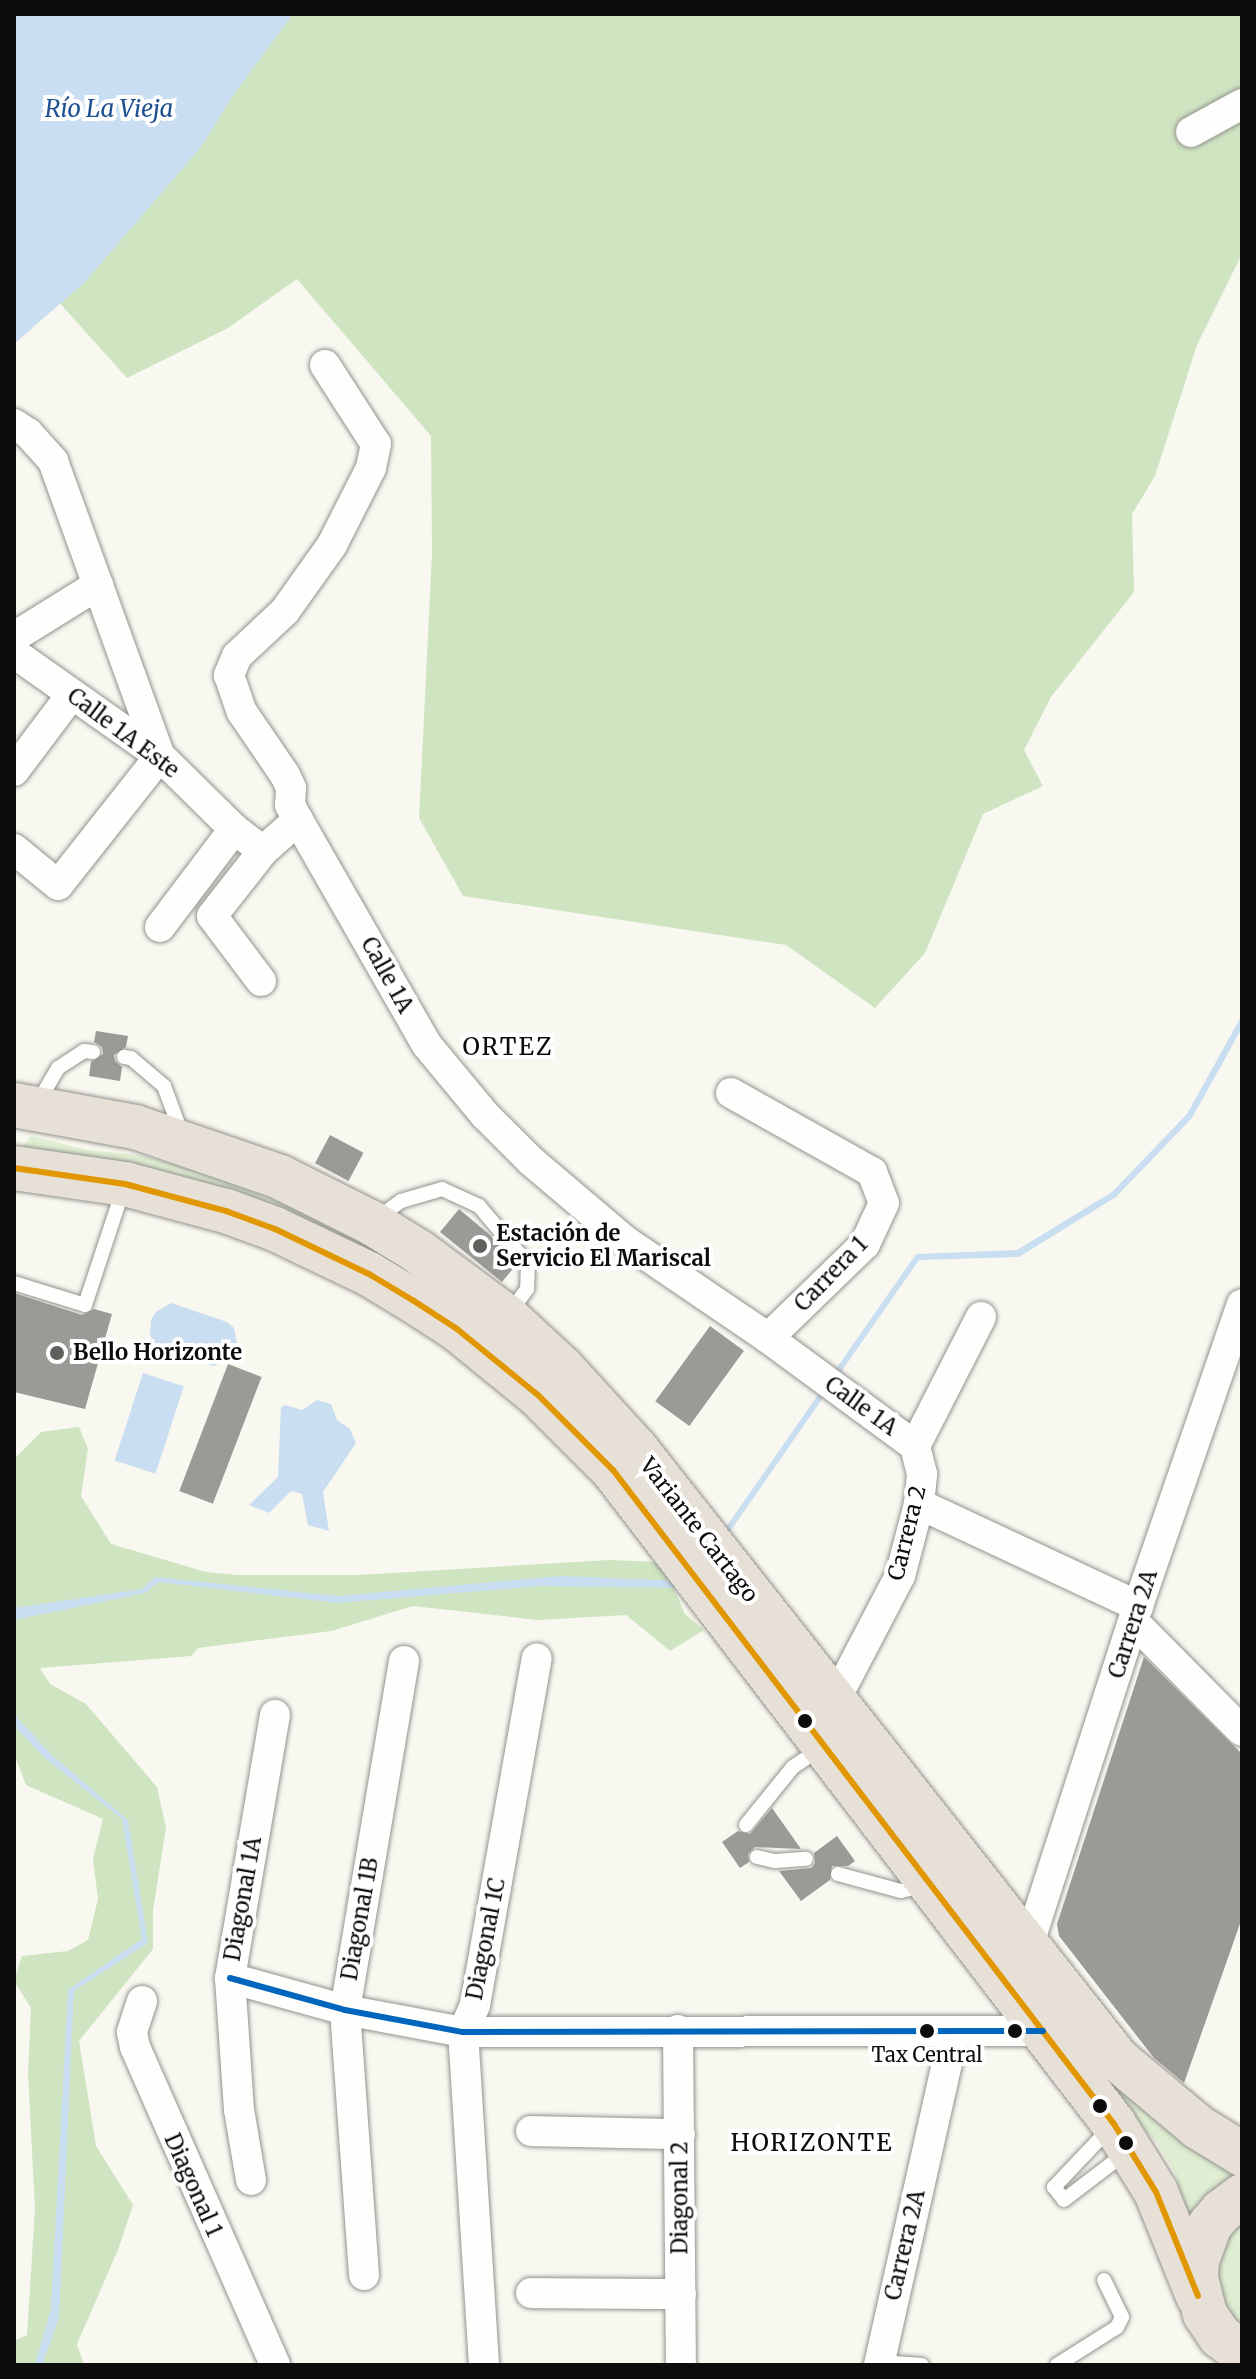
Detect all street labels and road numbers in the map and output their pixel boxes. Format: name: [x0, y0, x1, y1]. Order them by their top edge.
street label: Calle 1A Este: [62, 683, 184, 783]
street label: Calle 1A: [355, 932, 419, 1018]
street label: Carrera 1: [789, 1231, 873, 1317]
street label: Calle 1A: [820, 1371, 902, 1441]
street label: Variante Cartago: [634, 1453, 764, 1607]
street label: Carrera 2: [882, 1483, 932, 1583]
street label: Carrera 2A: [1103, 1566, 1163, 1682]
street label: Diagonal 1A: [219, 1835, 267, 1963]
street label: Diagonal 1B: [336, 1856, 384, 1982]
street label: Diagonal 1C: [461, 1876, 511, 2002]
street label: Diagonal 1: [159, 2129, 227, 2241]
street label: Diagonal 2: [667, 2142, 693, 2254]
street label: Carrera 2A: [879, 2187, 931, 2303]

